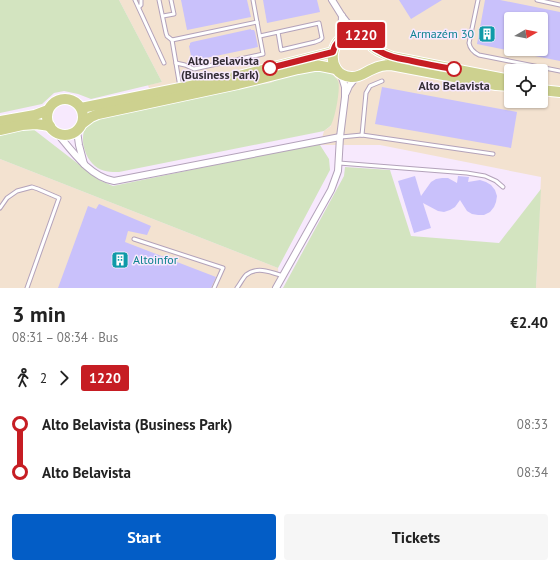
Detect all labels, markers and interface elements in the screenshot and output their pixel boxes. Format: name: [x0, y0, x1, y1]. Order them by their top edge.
north arrow: [504, 12, 548, 56]
map controls: [504, 12, 548, 108]
line badge: 1220: [333, 22, 389, 48]
building icon: Armazém 30: [477, 24, 497, 44]
text: 1220: [345, 26, 377, 44]
place label: Armazém 30: [410, 26, 474, 41]
place label: Alto Belavista (Business Park): [181, 53, 259, 82]
marker: Alto Belavista (Business Park): [262, 60, 278, 76]
marker: Alto Belavista: [446, 61, 462, 77]
button: locate: [504, 64, 548, 108]
place label: Alto Belavista: [418, 78, 490, 93]
building icon: Altoinfor: [110, 250, 130, 270]
place label: Altoinfor: [133, 252, 178, 267]
text: 3 min: [12, 300, 66, 328]
text: €2.40: [510, 313, 548, 332]
text: 08:31 – 08:34 · Bus: [12, 329, 118, 346]
icon: walk: [12, 367, 34, 389]
icon: forward: [53, 367, 75, 389]
text: 1220: [89, 369, 121, 387]
text: 2: [40, 370, 47, 387]
text: Alto Belavista (Business Park): [42, 415, 232, 434]
text: 08:33: [517, 416, 548, 433]
text: Alto Belavista: [42, 463, 131, 482]
text: 08:34: [517, 464, 548, 481]
button: Start: [12, 514, 276, 560]
button: Tickets: [284, 514, 548, 560]

